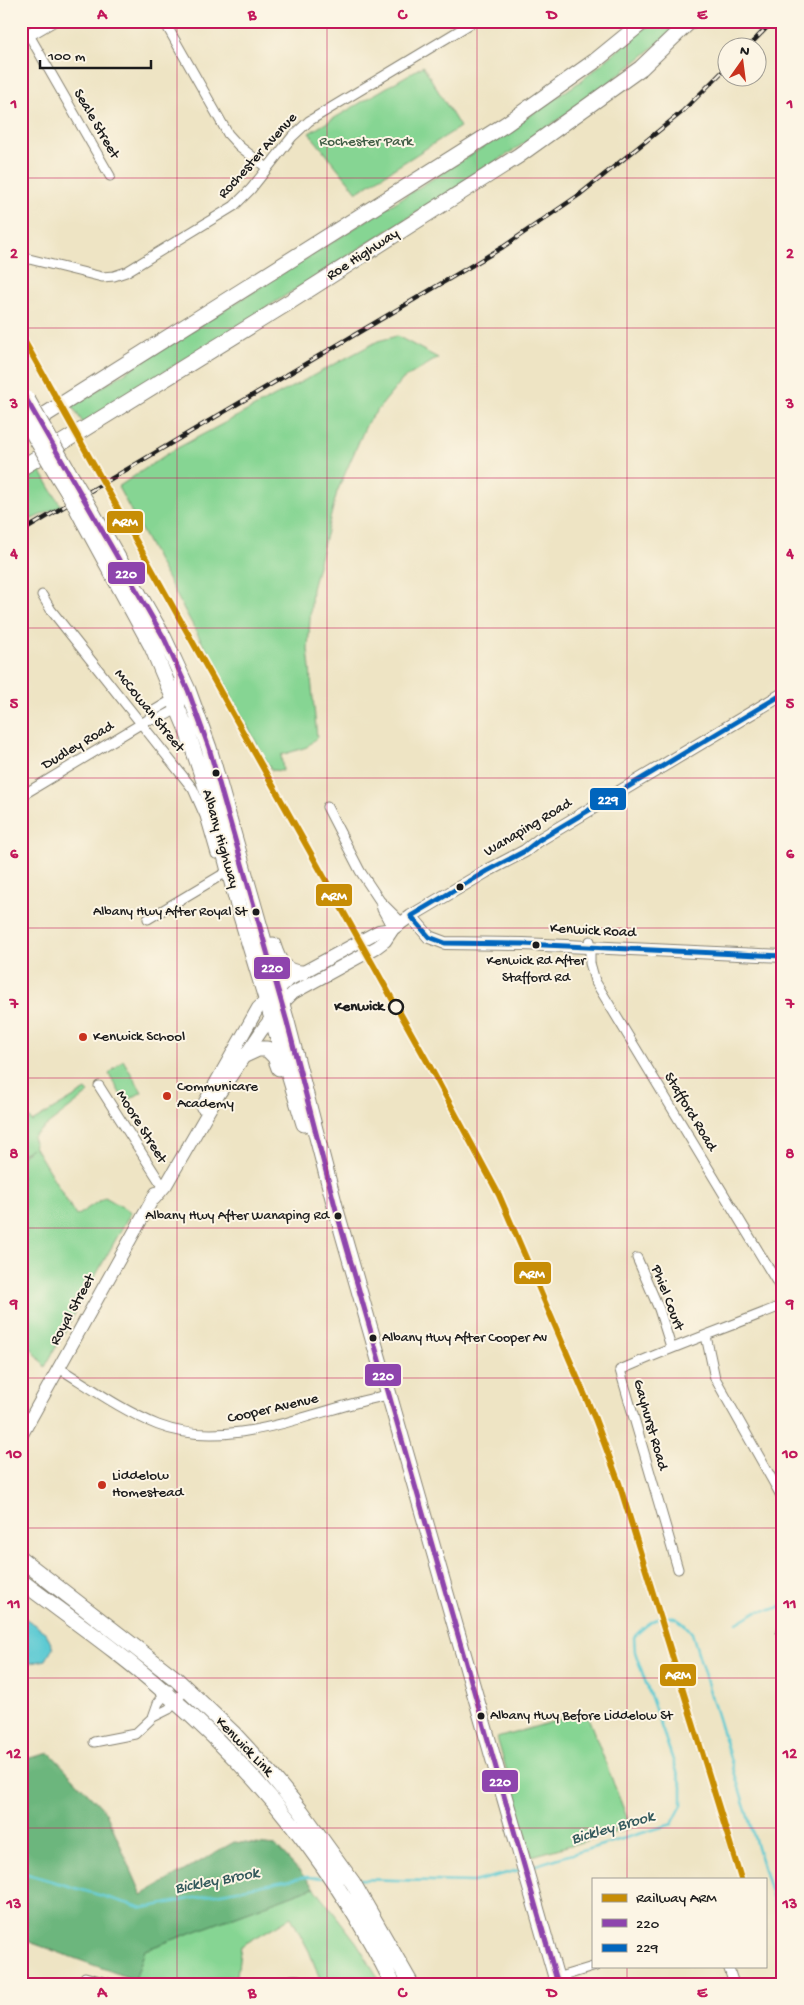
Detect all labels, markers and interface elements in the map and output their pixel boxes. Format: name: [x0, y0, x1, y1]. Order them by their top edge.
text: A: [96, 7, 108, 26]
text: B: [247, 7, 257, 26]
text: C: [397, 7, 408, 26]
text: D: [545, 7, 558, 26]
text: E: [697, 7, 708, 26]
scale bar: [40, 38, 151, 70]
north arrow: [716, 38, 766, 88]
text: N: [738, 42, 751, 61]
text: 100 m: [47, 48, 86, 66]
street label: Seale Street: [69, 86, 124, 164]
text: 1: [10, 96, 17, 115]
text: 1: [786, 96, 793, 115]
street label: Rochester Avenue: [215, 109, 302, 203]
park label: Rochester Park: [319, 133, 414, 151]
street label: Roe Highway: [323, 225, 403, 285]
text: 2: [10, 246, 18, 265]
text: 2: [786, 246, 794, 265]
text: 3: [9, 396, 18, 415]
text: 3: [785, 396, 794, 415]
line badge: ARM: [106, 510, 144, 534]
text: ARM: [111, 515, 139, 532]
text: 4: [9, 546, 18, 565]
text: 4: [785, 546, 794, 565]
line badge: 220: [107, 561, 146, 585]
text: 220: [115, 567, 137, 584]
street label: McCowan Street: [110, 666, 189, 758]
text: 5: [10, 696, 19, 715]
text: 5: [786, 696, 795, 715]
street label: Dudley Road: [38, 717, 118, 775]
unlabelled marker: [211, 768, 221, 778]
street label: Albany Highway: [197, 787, 243, 891]
line badge: 229: [589, 787, 627, 811]
text: 229: [598, 793, 618, 810]
street label: Wanaping Road: [481, 794, 576, 861]
text: 6: [10, 846, 19, 865]
text: 6: [786, 846, 795, 865]
unlabelled marker: [455, 882, 465, 892]
line badge: ARM: [315, 883, 353, 907]
text: ARM: [320, 889, 348, 906]
place label: Albany Hwy After Royal St: [93, 904, 248, 921]
marker: Albany Hwy After Royal St: [251, 907, 261, 917]
street label: Kenwick Road: [550, 920, 638, 942]
marker: Kenwick Rd After Stafford Rd: [531, 940, 541, 950]
place label: Kenwick Rd After Stafford Rd: [486, 953, 587, 987]
line badge: 220: [253, 956, 291, 980]
text: 220: [261, 961, 283, 978]
text: 7: [9, 996, 19, 1015]
text: 7: [785, 996, 795, 1015]
place label: Kenwick: [333, 998, 386, 1016]
marker: Kenwick: [388, 999, 404, 1015]
place label: Kenwick School: [93, 1028, 185, 1046]
marker: Kenwick School: [77, 1031, 89, 1043]
street label: Stafford Road: [659, 1069, 721, 1156]
place label: Communicare Academy: [177, 1078, 258, 1113]
street label: Moore Street: [111, 1087, 172, 1168]
marker: Communicare Academy: [161, 1090, 173, 1102]
text: 8: [10, 1146, 19, 1165]
text: 8: [786, 1146, 795, 1165]
place label: Albany Hwy After Wanaping Rd: [145, 1208, 331, 1225]
marker: Albany Hwy After Wanaping Rd: [333, 1211, 343, 1221]
line badge: ARM: [513, 1261, 552, 1285]
street label: Phiel Court: [646, 1262, 688, 1335]
text: ARM: [518, 1267, 546, 1284]
street label: Royal Street: [46, 1270, 101, 1349]
text: 9: [9, 1296, 18, 1315]
text: 9: [785, 1296, 794, 1315]
place label: Albany Hwy After Cooper Av: [382, 1330, 547, 1347]
marker: Albany Hwy After Cooper Av: [368, 1333, 378, 1343]
line badge: 220: [364, 1363, 402, 1387]
text: 220: [372, 1369, 394, 1386]
street label: Gayhurst Road: [628, 1378, 672, 1474]
street label: Cooper Avenue: [226, 1390, 320, 1428]
text: 10: [5, 1446, 22, 1465]
text: 10: [781, 1446, 798, 1465]
place label: Liddelow Homestead: [112, 1467, 184, 1502]
marker: Liddelow Homestead: [96, 1479, 108, 1491]
text: 11: [7, 1596, 20, 1615]
text: 11: [783, 1596, 796, 1615]
line badge: ARM: [659, 1663, 697, 1687]
text: ARM: [664, 1668, 692, 1685]
place label: Albany Hwy Before Liddelow St: [490, 1708, 674, 1725]
marker: Albany Hwy Before Liddelow St: [476, 1711, 486, 1721]
street label: Kenwick Link: [211, 1713, 278, 1781]
text: 12: [6, 1746, 21, 1765]
text: 12: [782, 1746, 797, 1765]
line badge: 220: [481, 1769, 519, 1793]
text: 220: [489, 1775, 511, 1792]
water label: Bickley Brook: [569, 1808, 658, 1850]
water label: Bickley Brook: [173, 1864, 262, 1899]
legend: [592, 1878, 766, 1968]
text: Railway ARM: [636, 1890, 717, 1908]
text: 13: [6, 1896, 21, 1915]
text: 13: [782, 1896, 797, 1915]
text: 220: [636, 1916, 660, 1934]
text: 229: [636, 1940, 659, 1958]
text: A: [96, 1985, 108, 2004]
text: B: [247, 1985, 257, 2004]
text: C: [397, 1985, 408, 2004]
text: D: [545, 1985, 558, 2004]
text: E: [697, 1985, 708, 2004]

